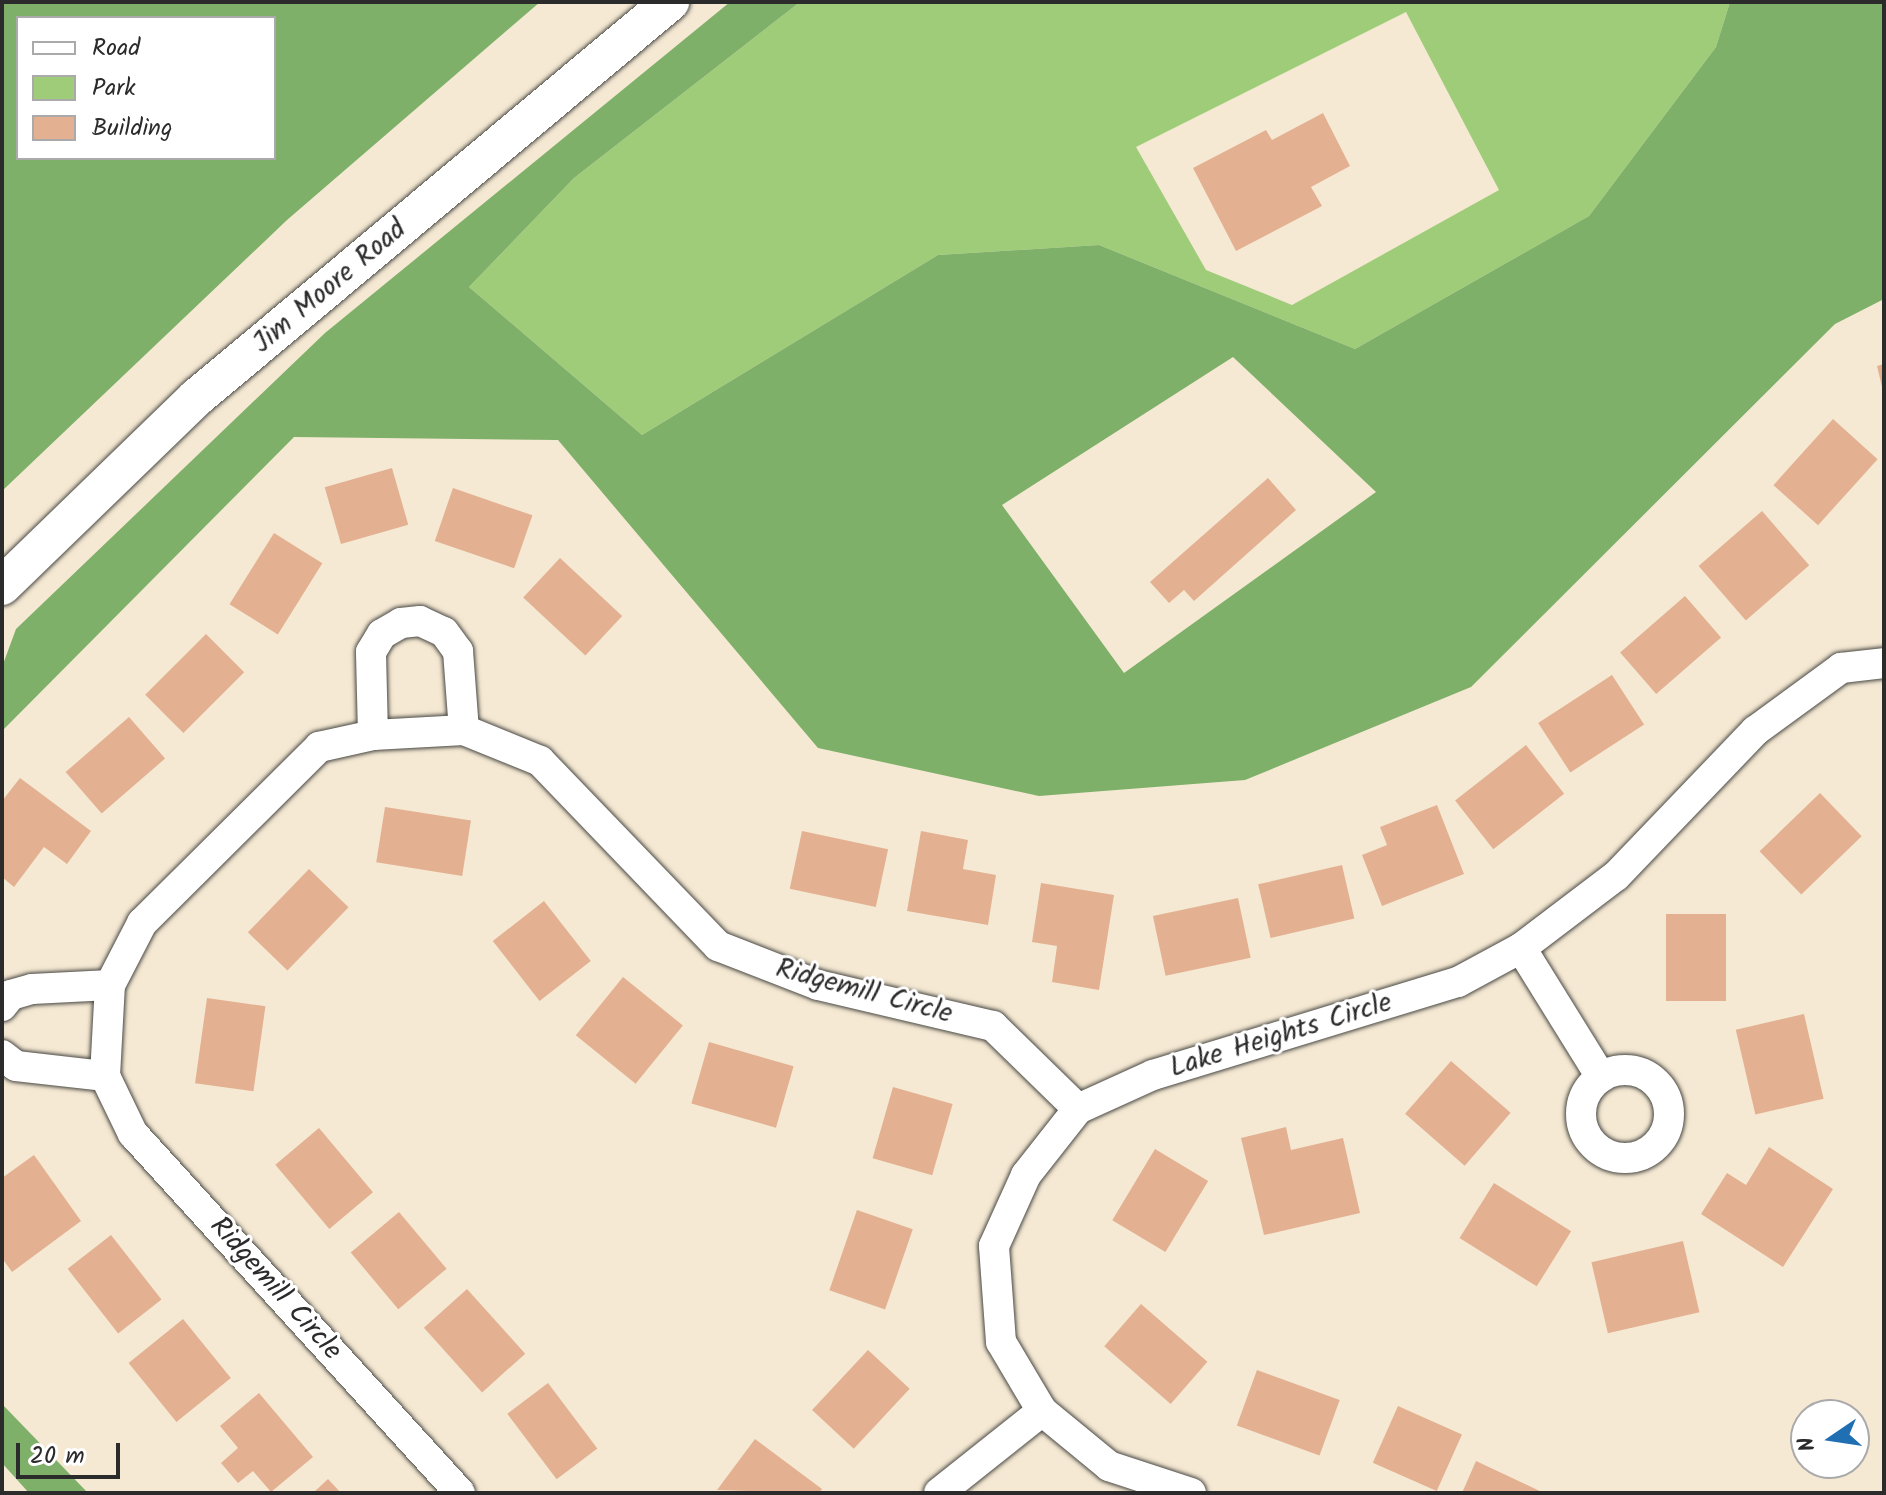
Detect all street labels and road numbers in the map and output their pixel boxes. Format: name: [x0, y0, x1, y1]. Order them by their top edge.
street label: Jim Moore Road: [246, 213, 414, 361]
street label: Ridgemill Circle: [772, 952, 956, 1032]
street label: Lake Heights Circle: [1166, 986, 1396, 1086]
street label: Ridgemill Circle: [202, 1210, 348, 1368]

